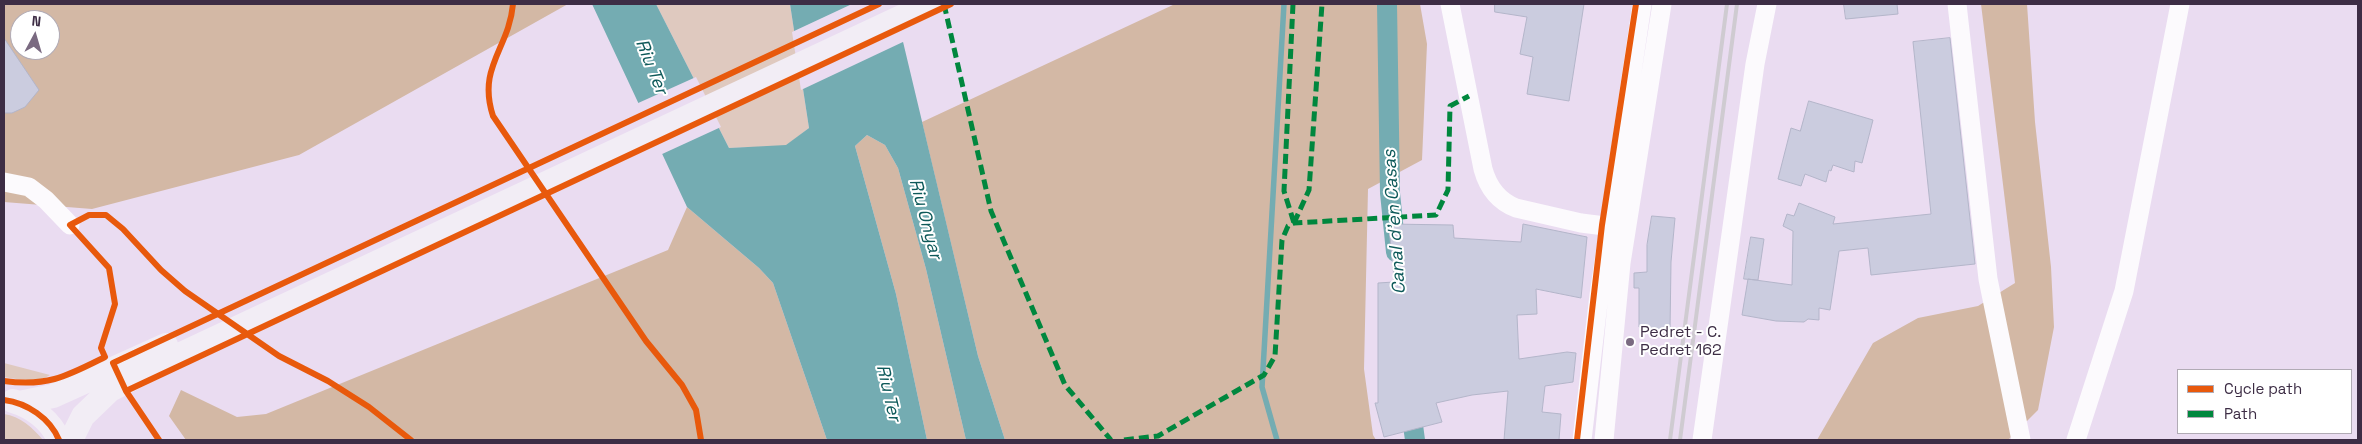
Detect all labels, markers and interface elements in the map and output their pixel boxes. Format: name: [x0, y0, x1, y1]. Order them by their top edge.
north arrow: [10, 10, 60, 60]
text: N: [31, 12, 42, 31]
water label: Riu Ter: [630, 36, 672, 98]
water label: Canal d'en Casas: [1379, 149, 1411, 295]
water label: Riu Onyar: [904, 176, 946, 262]
place label: Pedret - C. Pedret 162: [1640, 323, 1722, 361]
marker: Pedret - C. Pedret 162: [1624, 336, 1636, 348]
water label: Riu Ter: [871, 362, 905, 424]
legend: [2177, 369, 2352, 434]
text: Cycle path: [2224, 379, 2302, 398]
text: Path: [2224, 404, 2257, 423]

